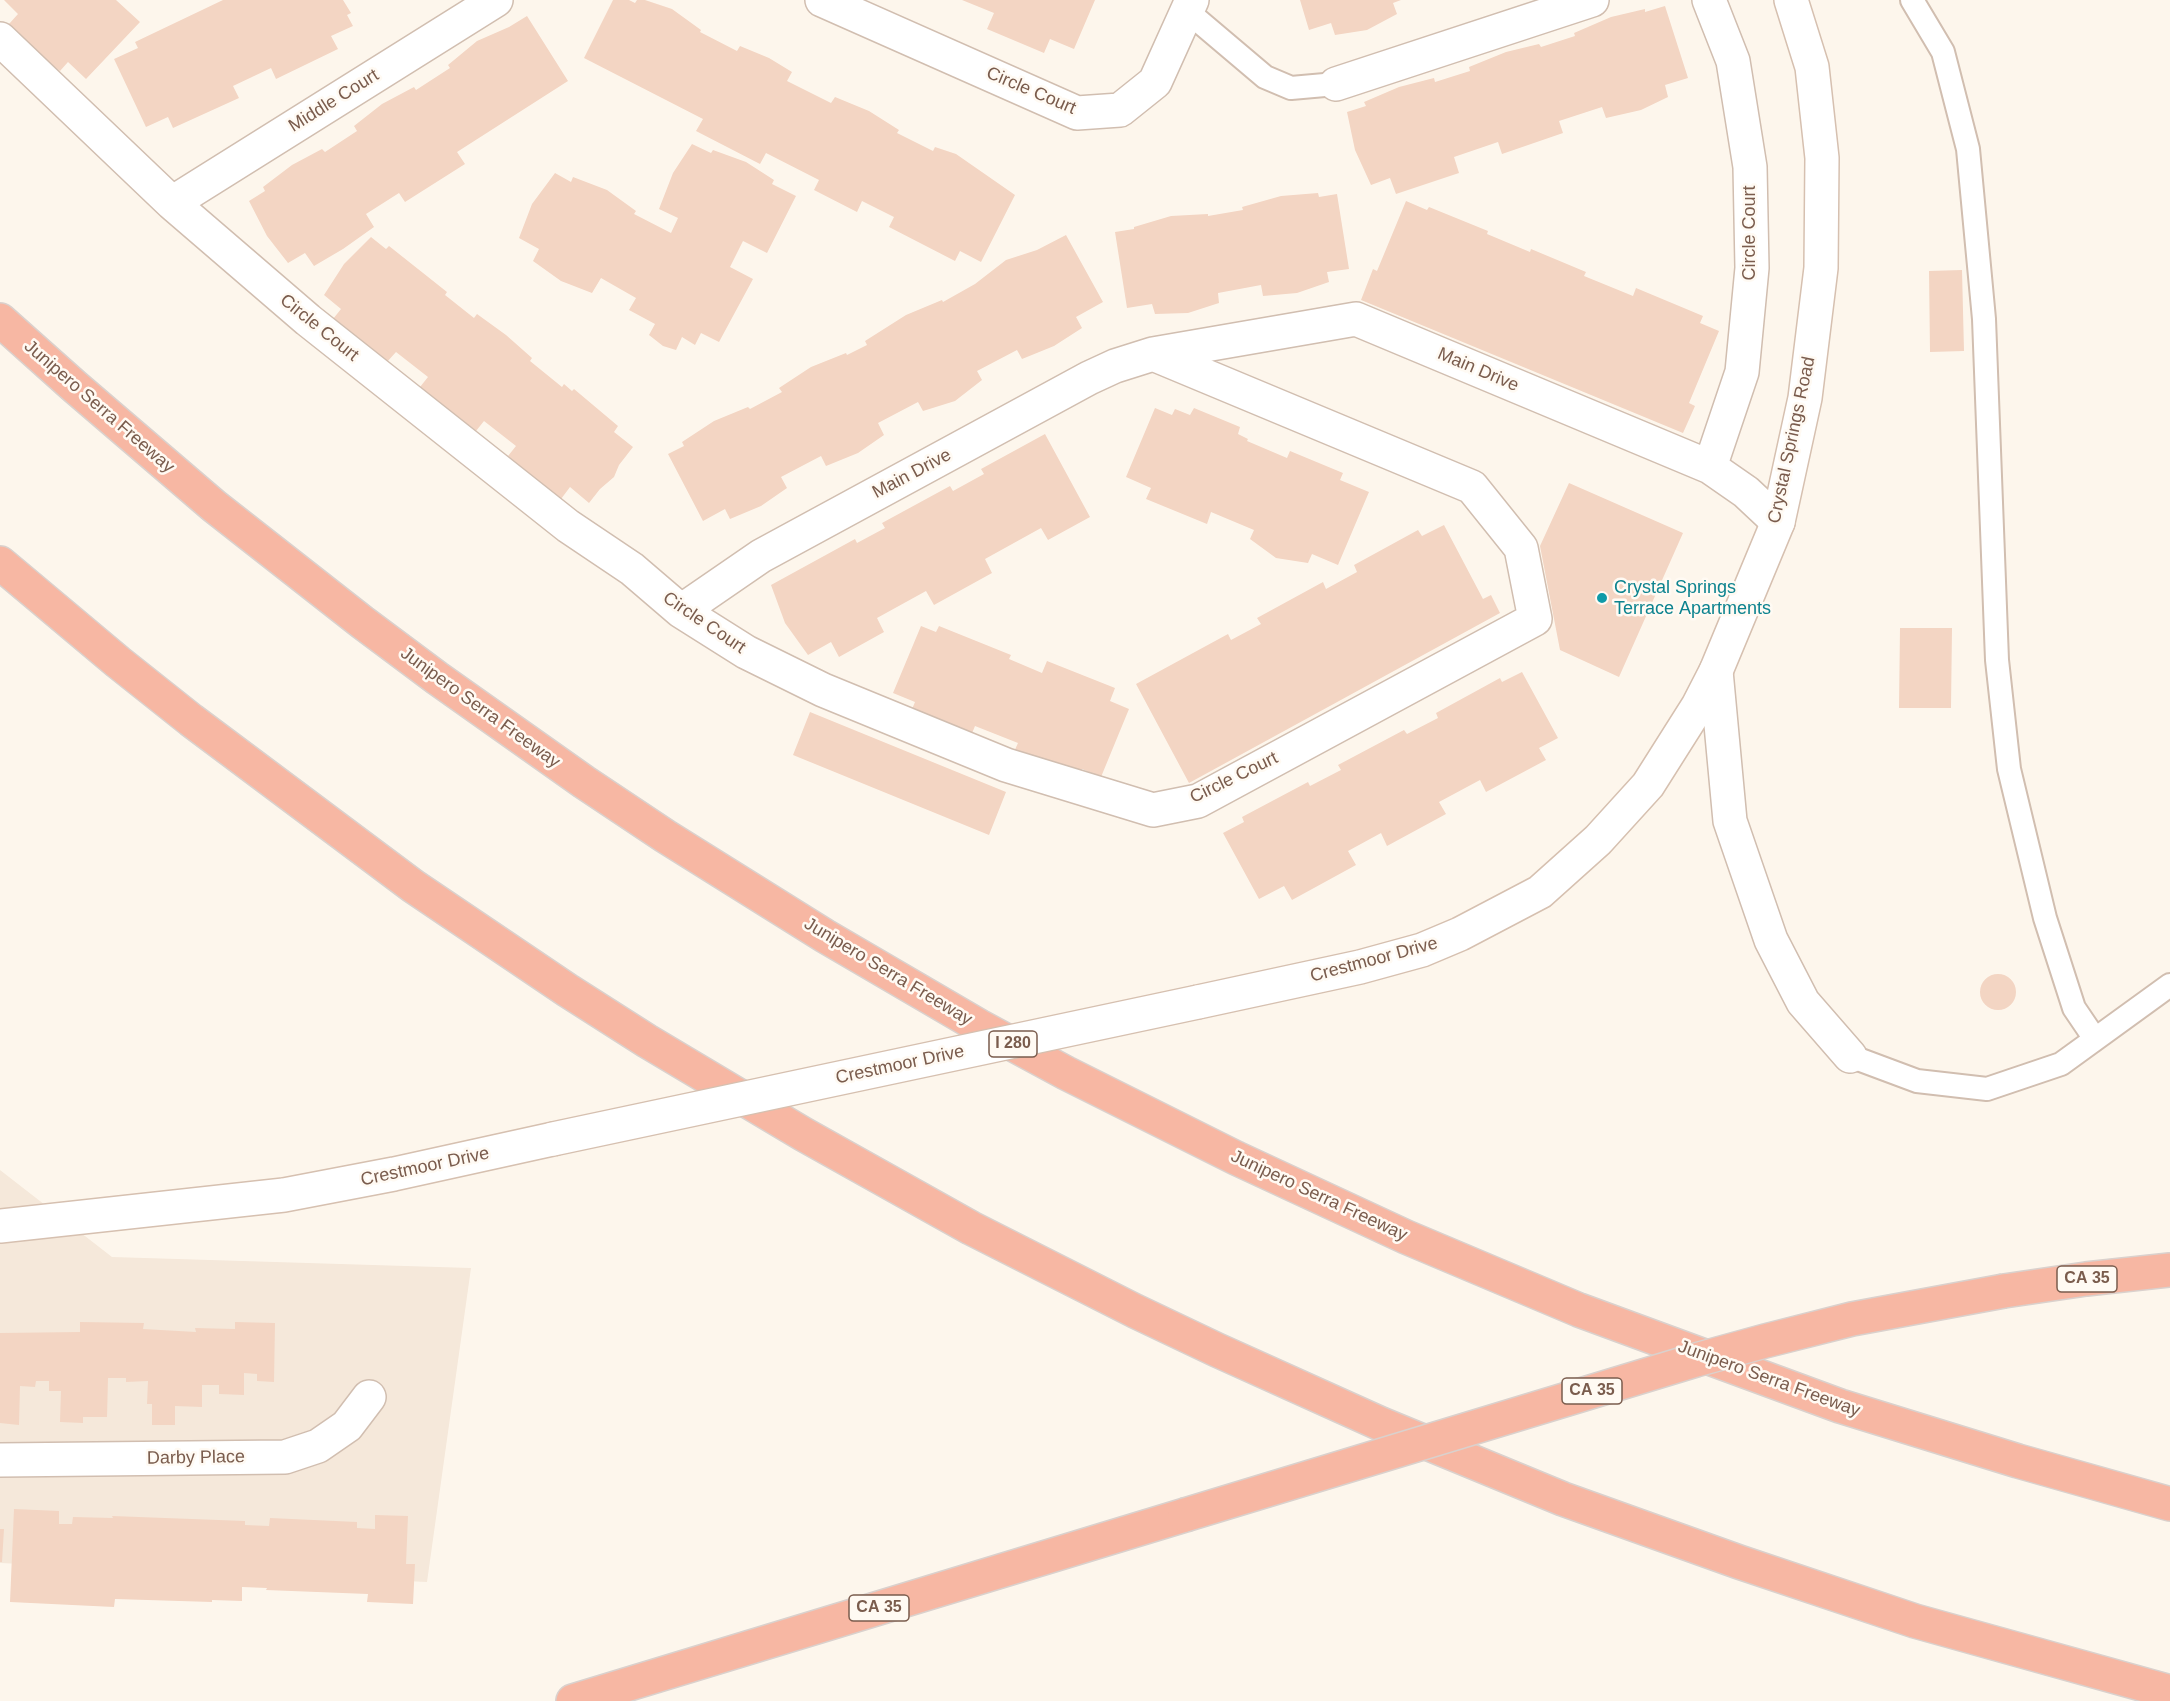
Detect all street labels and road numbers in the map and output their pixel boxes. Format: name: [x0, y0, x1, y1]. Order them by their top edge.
street label: Circle Court: [983, 62, 1079, 120]
street label: Middle Court: [285, 65, 383, 137]
street label: Circle Court: [1739, 185, 1761, 281]
street label: Circle Court: [275, 290, 363, 366]
street label: Junipero Serra Freeway: [19, 336, 179, 478]
street label: Main Drive: [1434, 343, 1522, 397]
street label: Crystal Springs Road: [1764, 355, 1820, 525]
street label: Main Drive: [869, 444, 955, 504]
street label: Circle Court: [659, 587, 749, 659]
street label: Junipero Serra Freeway: [396, 643, 564, 773]
street label: Circle Court: [1187, 747, 1281, 809]
street label: Junipero Serra Freeway: [800, 913, 976, 1031]
street label: Crestmoor Drive: [1308, 933, 1440, 987]
road number: I 280: [989, 1031, 1037, 1057]
street label: Crestmoor Drive: [834, 1041, 966, 1089]
street label: Crestmoor Drive: [359, 1143, 491, 1191]
street label: Junipero Serra Freeway: [1227, 1146, 1411, 1246]
road number: CA 35: [2057, 1266, 2117, 1292]
street label: Junipero Serra Freeway: [1675, 1336, 1863, 1422]
road number: CA 35: [1562, 1378, 1622, 1404]
street label: Darby Place: [147, 1446, 245, 1470]
road number: CA 35: [849, 1595, 909, 1621]

